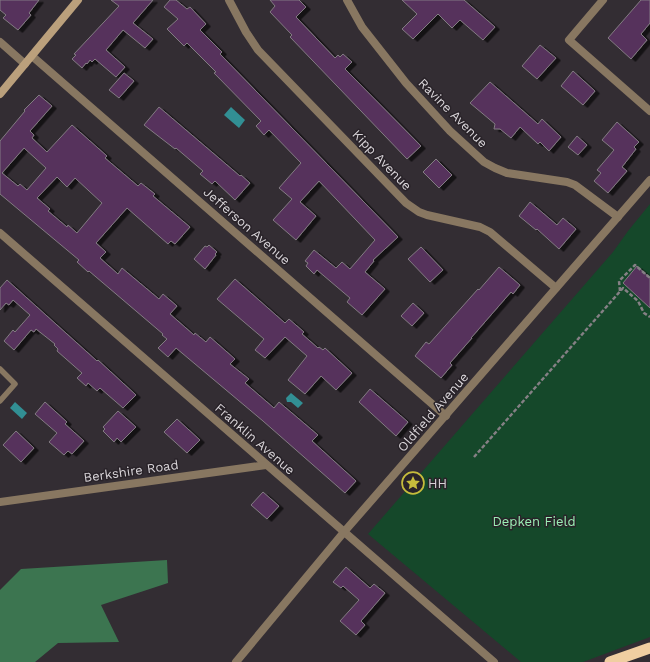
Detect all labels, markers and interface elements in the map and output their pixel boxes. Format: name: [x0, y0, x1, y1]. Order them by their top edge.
street label: Ravine Avenue: [415, 75, 491, 151]
street label: Kipp Avenue: [349, 127, 415, 193]
street label: Jefferson Avenue: [201, 184, 293, 268]
street label: Oldfield Avenue: [395, 369, 471, 455]
street label: Franklin Avenue: [212, 400, 298, 478]
street label: Berkshire Road: [83, 457, 179, 485]
place icon: HH: [400, 470, 426, 496]
place label: HH: [428, 476, 447, 491]
park label: Depken Field: [492, 514, 576, 529]

